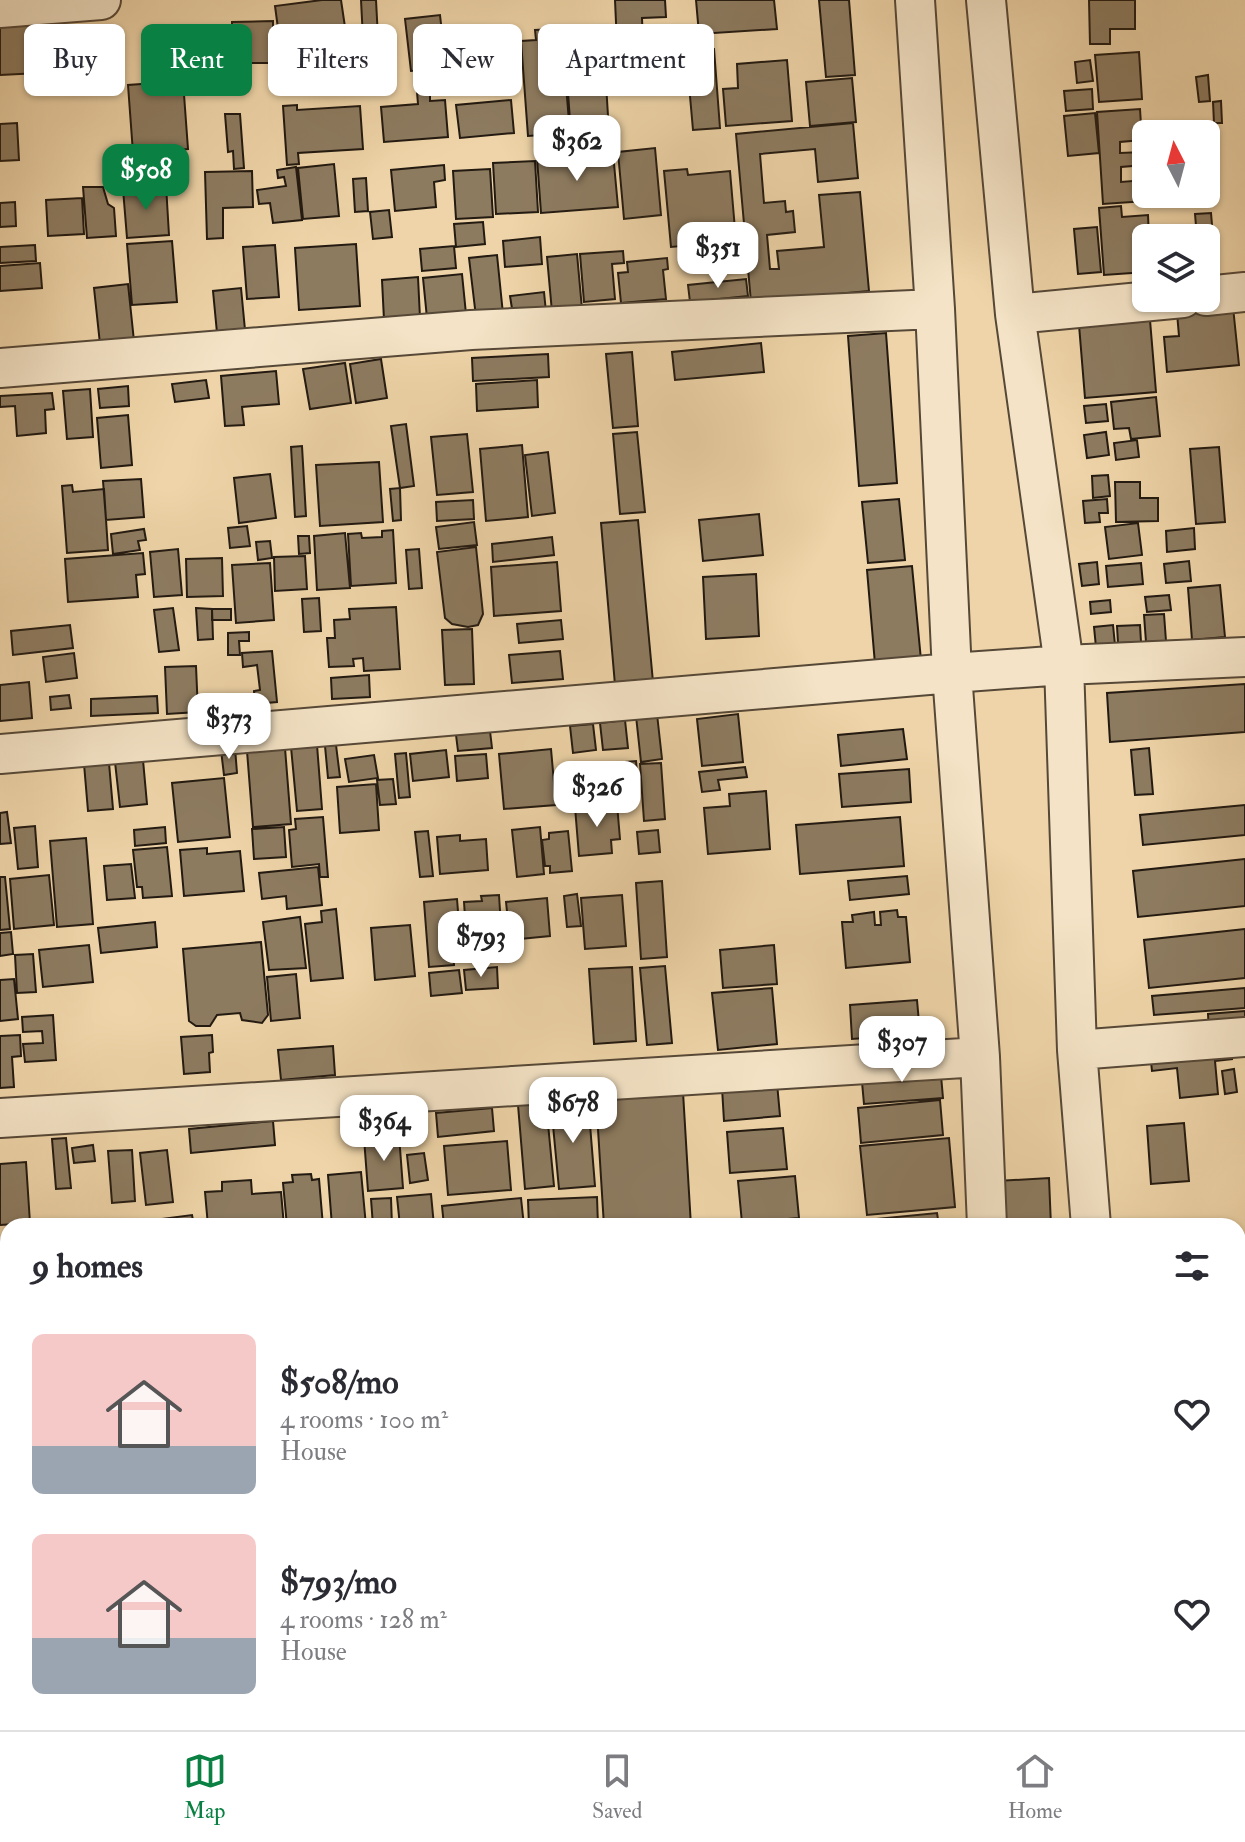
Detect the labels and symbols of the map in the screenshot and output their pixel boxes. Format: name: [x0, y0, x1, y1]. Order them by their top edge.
pin: $362: [530, 115, 624, 183]
north arrow: [1132, 120, 1220, 208]
pin: $508: [99, 144, 193, 212]
pin: $351: [671, 222, 765, 290]
pin: $373: [182, 693, 276, 761]
pin: $326: [550, 761, 644, 829]
pin: $793: [434, 911, 528, 979]
pin: $307: [855, 1016, 949, 1084]
pin: $678: [526, 1077, 620, 1145]
pin: $364: [337, 1095, 431, 1163]

